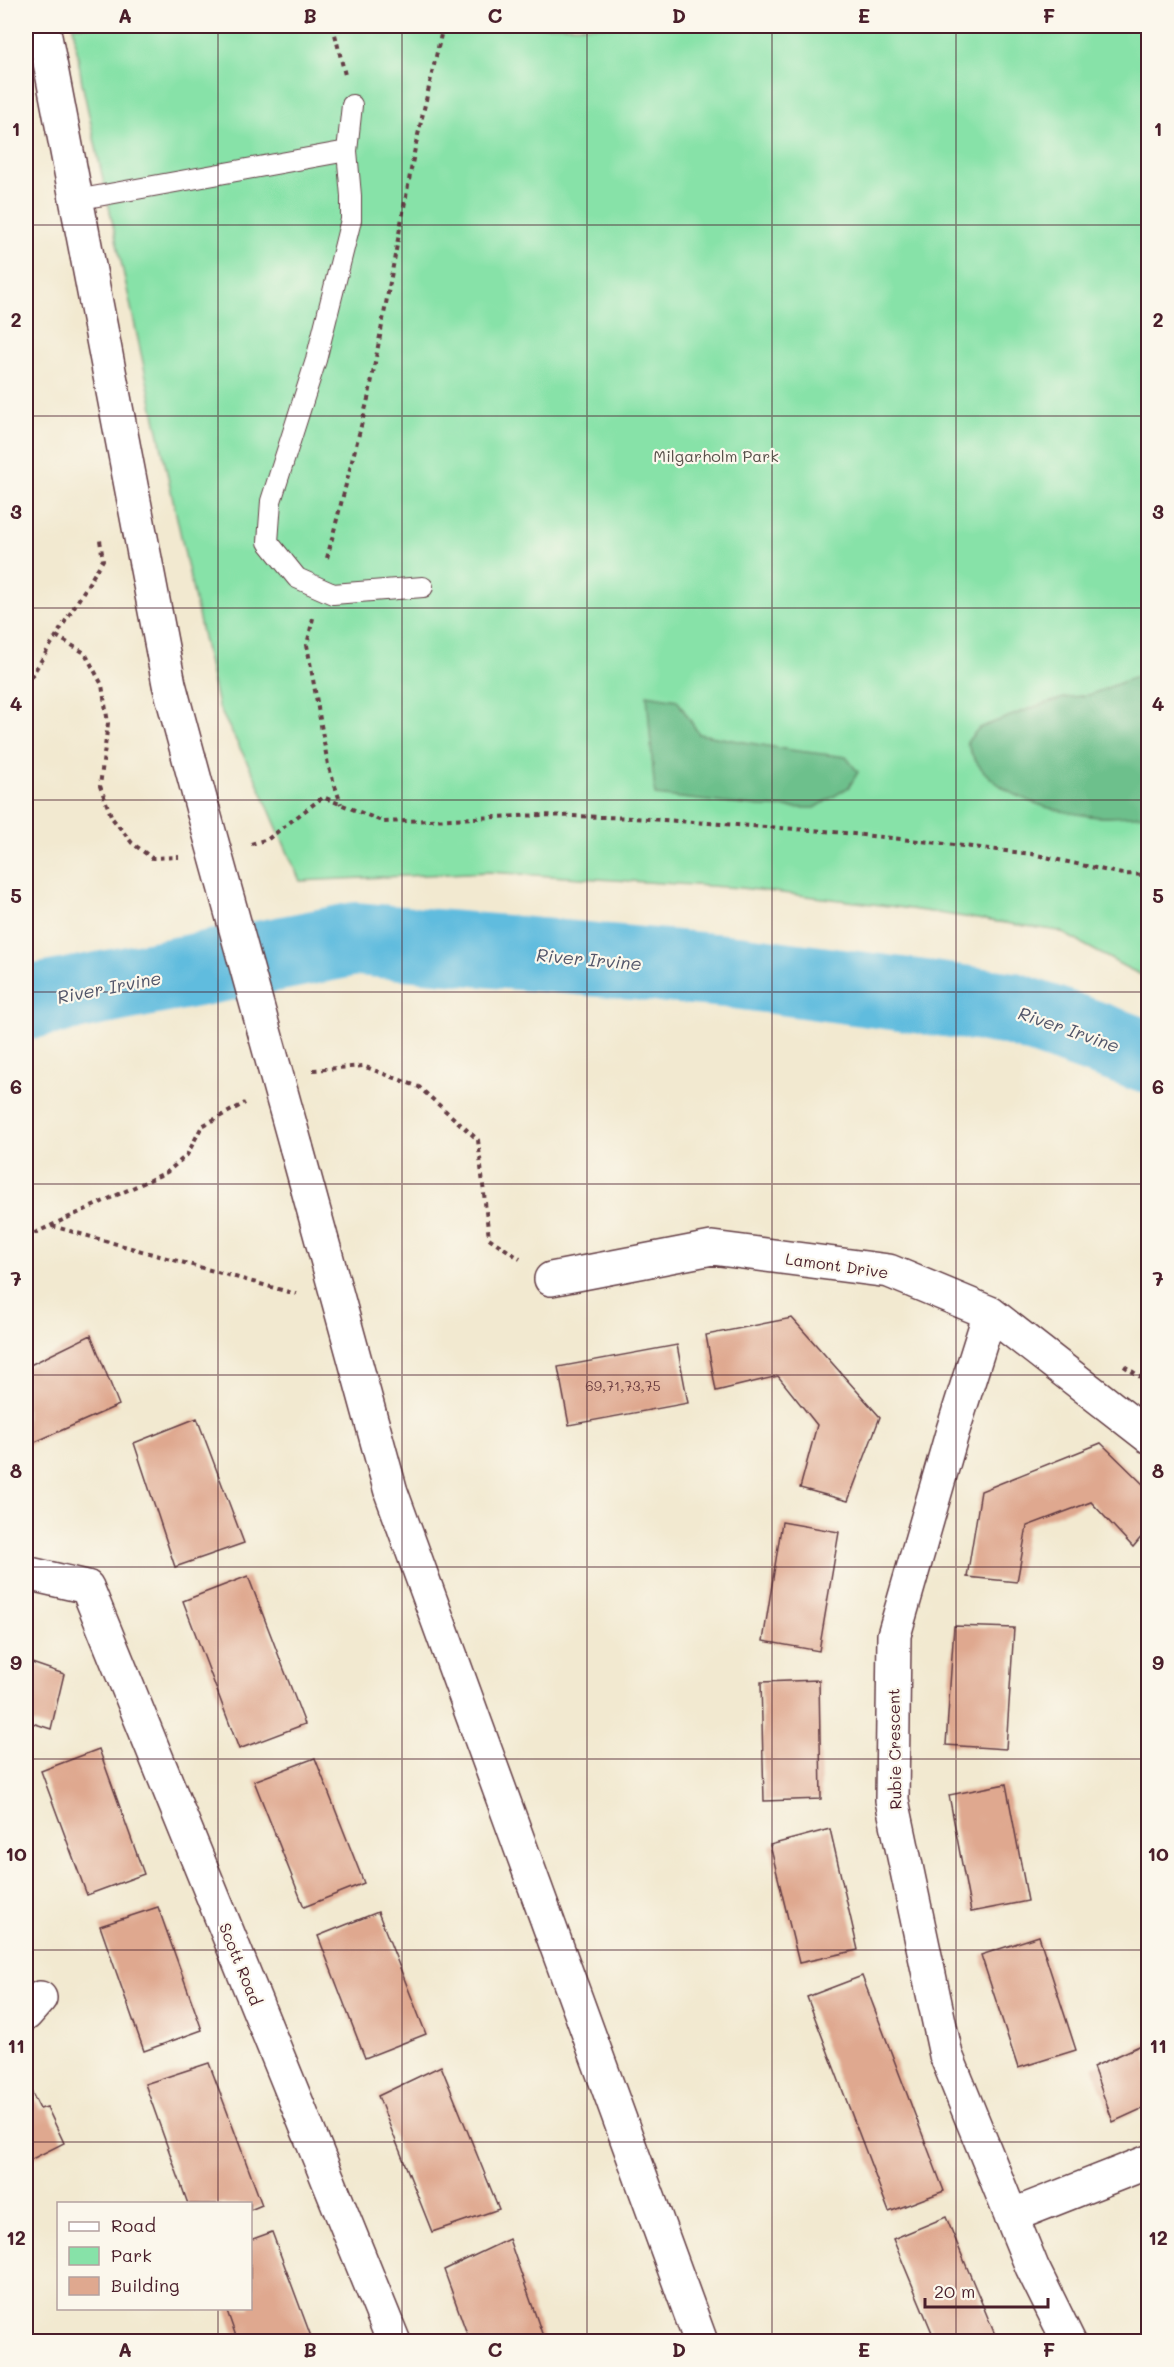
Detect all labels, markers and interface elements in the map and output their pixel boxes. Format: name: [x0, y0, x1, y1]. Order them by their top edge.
text: A: [118, 2, 132, 28]
text: B: [303, 2, 317, 28]
text: C: [488, 2, 503, 28]
text: D: [672, 2, 686, 28]
text: E: [858, 2, 870, 28]
text: F: [1043, 2, 1056, 28]
text: 1: [12, 115, 20, 141]
text: 1: [1154, 115, 1162, 141]
text: 2: [10, 306, 22, 332]
text: 2: [1152, 306, 1164, 332]
park label: Milgarholm Park: [653, 445, 779, 466]
text: 3: [10, 498, 22, 524]
text: 3: [1152, 498, 1164, 524]
text: 4: [10, 690, 23, 716]
text: 4: [1152, 690, 1165, 716]
text: 5: [10, 882, 22, 908]
text: 5: [1152, 882, 1164, 908]
water label: River Irvine: [535, 942, 643, 976]
water label: River Irvine: [55, 965, 163, 1009]
water label: River Irvine: [1015, 1000, 1123, 1058]
text: 6: [10, 1073, 22, 1099]
text: 6: [1152, 1073, 1164, 1099]
street label: Lamont Drive: [784, 1247, 890, 1283]
text: 7: [10, 1265, 22, 1291]
text: 7: [1152, 1265, 1164, 1291]
house number: 69,71,73,75: [585, 1376, 661, 1395]
text: 8: [10, 1457, 22, 1483]
text: 8: [1152, 1457, 1164, 1483]
text: 9: [10, 1649, 22, 1675]
text: 9: [1152, 1649, 1164, 1675]
street label: Rubie Crescent: [882, 1688, 906, 1810]
text: 10: [5, 1840, 27, 1866]
text: 10: [1147, 1840, 1169, 1866]
street label: Scott Road: [215, 1920, 267, 2008]
text: 11: [7, 2032, 25, 2058]
text: 11: [1149, 2032, 1167, 2058]
legend: [57, 2202, 252, 2310]
text: Road: [111, 2213, 156, 2237]
text: 12: [6, 2224, 26, 2250]
text: 12: [1148, 2224, 1168, 2250]
text: Park: [111, 2243, 152, 2267]
scale bar: [925, 2271, 1048, 2309]
text: Building: [111, 2273, 179, 2297]
text: 20 m: [934, 2279, 975, 2303]
text: A: [118, 2336, 132, 2362]
text: B: [303, 2336, 317, 2362]
text: C: [488, 2336, 503, 2362]
text: D: [672, 2336, 686, 2362]
text: E: [858, 2336, 870, 2362]
text: F: [1043, 2336, 1056, 2362]

